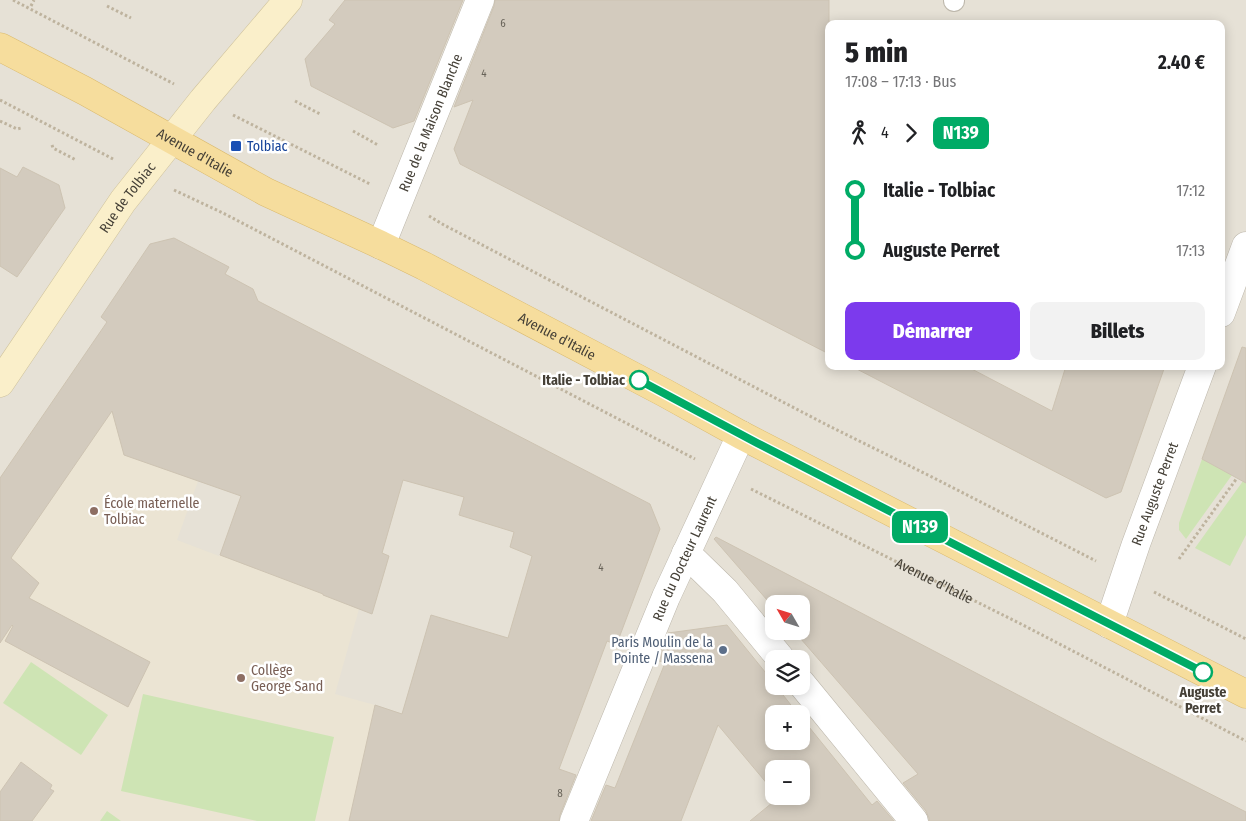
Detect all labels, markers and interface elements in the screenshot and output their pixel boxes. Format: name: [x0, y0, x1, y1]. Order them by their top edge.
house number: 6: [500, 17, 506, 30]
text: 5 min: [845, 36, 908, 69]
street label: Rue de la Maison Blanche: [395, 51, 466, 194]
text: 2.40 €: [1158, 51, 1205, 74]
house number: 4: [481, 67, 487, 80]
text: 17:08 – 17:13 · Bus: [845, 72, 956, 91]
icon: walk: [845, 119, 873, 147]
icon: forward: [897, 119, 925, 147]
text: N139: [943, 122, 979, 144]
text: 4: [881, 123, 889, 142]
street label: Avenue d'Italie: [154, 125, 236, 181]
place label: Tolbiac: [247, 138, 288, 155]
marker: Tolbiac: [229, 139, 243, 153]
street label: Rue de Tolbiac: [96, 159, 159, 236]
text: Italie - Tolbiac: [883, 179, 995, 202]
text: 17:12: [1176, 181, 1205, 200]
text: Auguste Perret: [883, 239, 1000, 262]
text: 17:13: [1176, 241, 1205, 260]
button: Démarrer: [845, 302, 1020, 360]
button: Billets: [1030, 302, 1205, 360]
street label: Avenue d'Italie: [515, 309, 598, 364]
marker: Italie - Tolbiac: [629, 370, 649, 390]
place label: Italie - Tolbiac: [542, 372, 626, 389]
street label: Rue Auguste Perret: [1128, 440, 1182, 548]
street label: Rue du Docteur Laurent: [649, 493, 721, 623]
place label: École maternelle Tolbiac: [104, 494, 200, 528]
marker: École maternelle Tolbiac: [88, 505, 100, 517]
line badge: N139: [885, 511, 955, 543]
text: N139: [902, 516, 938, 538]
street label: Avenue d'Italie: [892, 555, 976, 608]
house number: 4: [598, 561, 604, 574]
north arrow: [765, 595, 810, 640]
map controls: [765, 595, 810, 805]
place label: Paris Moulin de la Pointe / Massena: [611, 634, 713, 667]
marker: Paris Moulin de la Pointe / Massena: [717, 644, 729, 656]
button: layers: [765, 650, 810, 695]
place label: Collège George Sand: [251, 662, 323, 695]
marker: Auguste Perret: [1193, 662, 1213, 682]
marker: Collège George Sand: [235, 672, 247, 684]
place label: Auguste Perret: [1179, 684, 1226, 717]
button: +: [765, 705, 810, 750]
button: −: [765, 760, 810, 805]
house number: 8: [557, 787, 563, 800]

